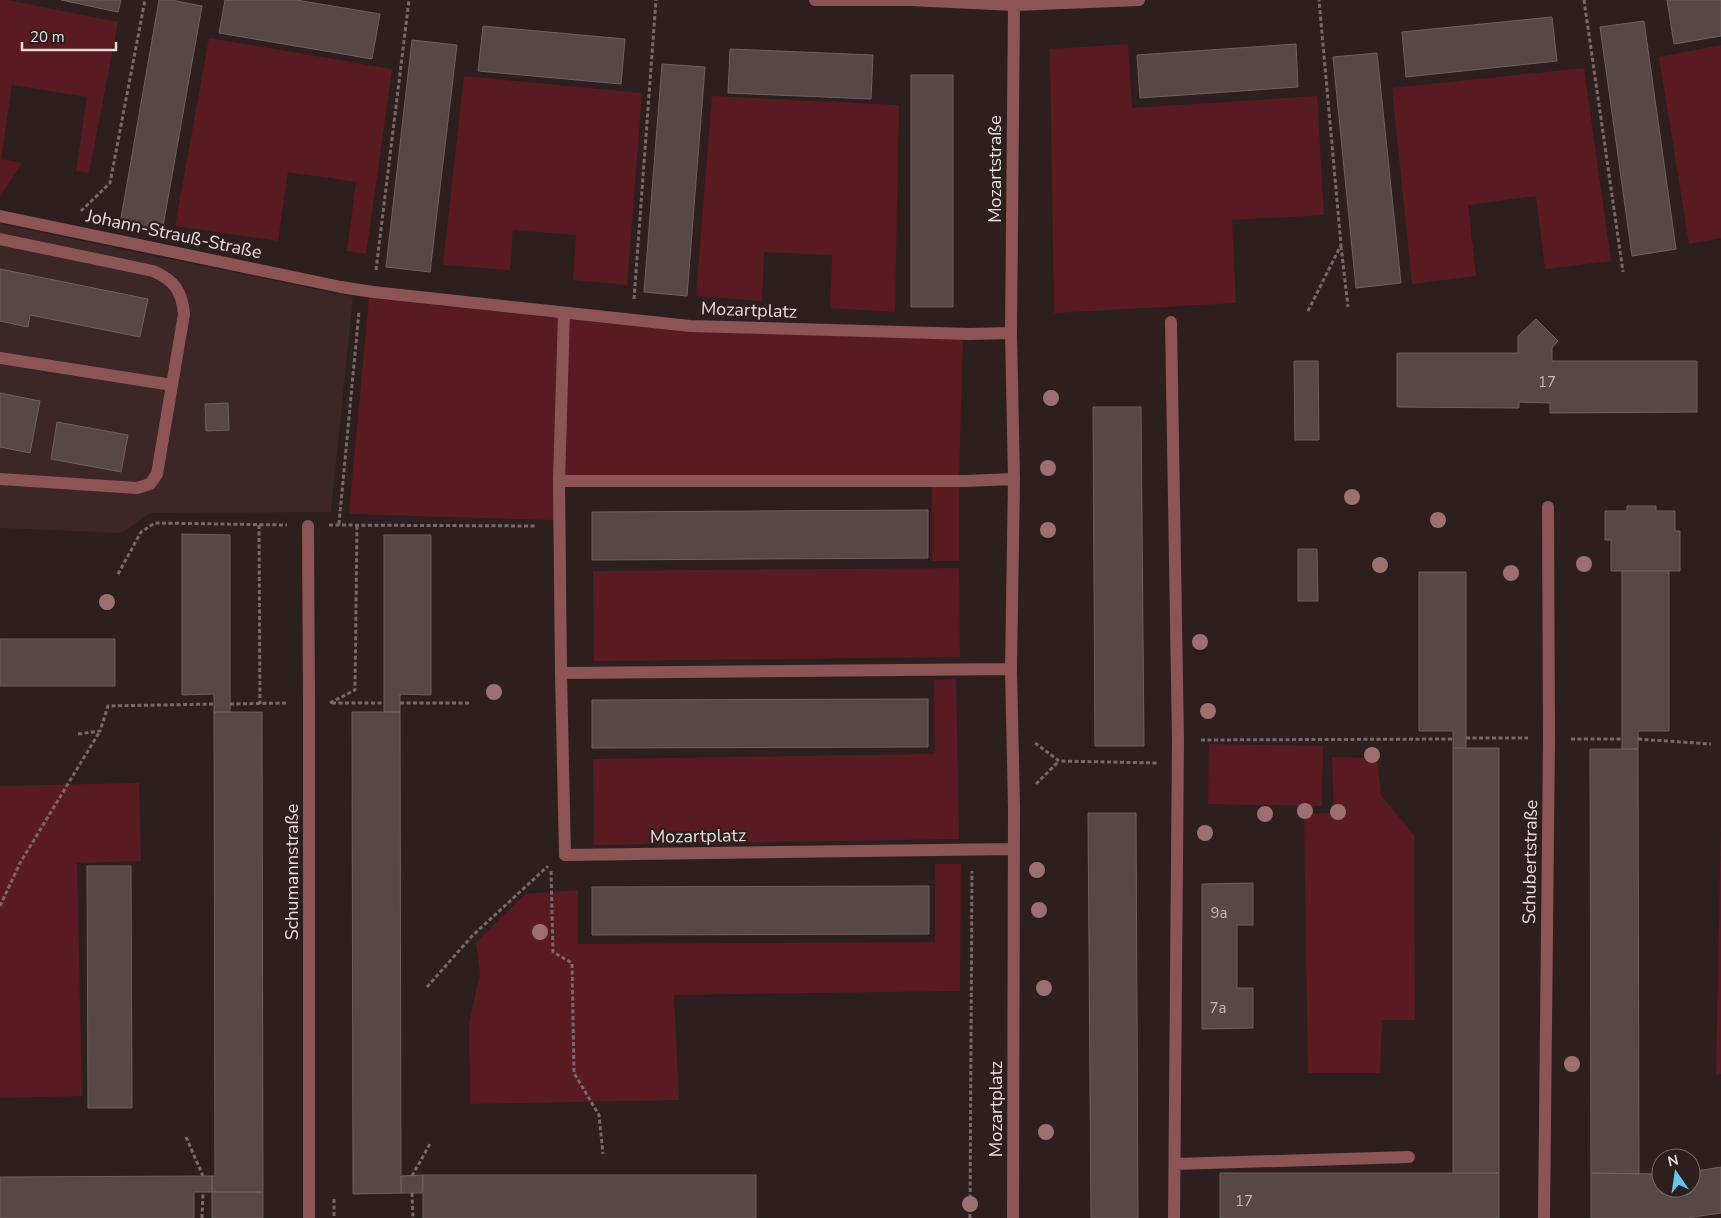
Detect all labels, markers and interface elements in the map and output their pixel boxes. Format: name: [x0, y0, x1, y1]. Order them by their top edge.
scale bar: [22, 20, 116, 52]
text: 20 m: [30, 27, 65, 47]
street label: Mozartstraße: [983, 115, 1007, 223]
street label: Johann-Strauß-Straße: [83, 203, 264, 264]
street label: Mozartplatz: [700, 296, 798, 324]
house number: 17: [1538, 372, 1556, 392]
street label: Schubertstraße: [1517, 800, 1543, 924]
street label: Schumannstraße: [280, 804, 304, 940]
street label: Mozartplatz: [650, 823, 746, 849]
house number: 9a: [1211, 903, 1227, 923]
house number: 7a: [1210, 998, 1226, 1018]
street label: Mozartplatz: [984, 1061, 1008, 1157]
north arrow: [1651, 1148, 1701, 1198]
text: N: [1666, 1150, 1680, 1171]
house number: 17: [1235, 1191, 1253, 1211]

